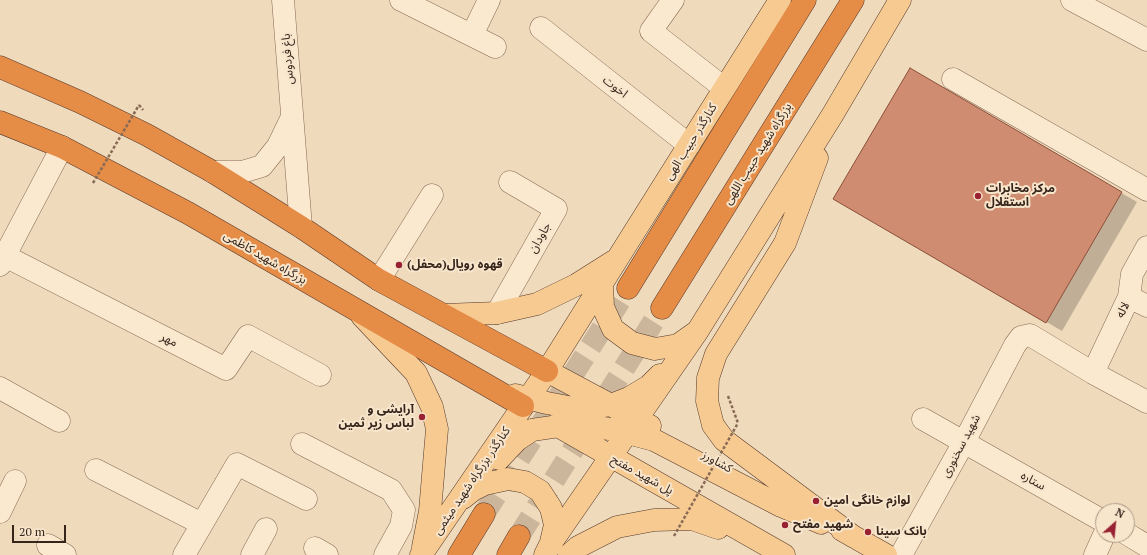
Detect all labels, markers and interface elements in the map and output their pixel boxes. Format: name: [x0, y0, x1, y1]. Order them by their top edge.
street label: باغ فردوس: [279, 33, 297, 85]
street label: اخوت: [600, 73, 630, 101]
street label: بزرگراه شهید حبیب اللهی: [721, 100, 795, 208]
street label: کنارگذر حبیب الهی: [662, 101, 720, 183]
place label: مرکز مخابرات استقلال: [986, 182, 1055, 210]
marker: مرکز مخابرات استقلال: [973, 191, 983, 201]
street label: جاودان: [526, 220, 554, 256]
street label: بزرگراه شهید کاظمی: [221, 228, 309, 288]
place label: قهوه رویال(محفل): [407, 258, 503, 272]
marker: قهوه رویال(محفل): [394, 260, 404, 270]
street label: لاله: [1113, 300, 1133, 320]
street label: مهر: [158, 330, 180, 350]
place label: آرایشی و لباس زیر ثمین: [338, 403, 414, 431]
marker: آرایشی و لباس زیر ثمین: [417, 412, 427, 422]
street label: شهید سخنوری: [938, 412, 984, 480]
street label: کنارگذر بزرگراه شهید میثمی: [430, 424, 514, 538]
street label: کشاورز: [699, 448, 735, 476]
street label: پل شهید مفتح: [608, 452, 676, 498]
street label: ستاره: [1018, 468, 1048, 494]
place label: لوازم خانگی امین: [824, 494, 910, 508]
marker: لوازم خانگی امین: [811, 496, 821, 506]
north arrow: [1095, 503, 1135, 543]
text: N: [1113, 505, 1127, 521]
scale bar: [14, 517, 68, 543]
place label: شهید مفتح: [793, 518, 853, 532]
marker: شهید مفتح: [780, 520, 790, 530]
text: 20 m: [19, 524, 45, 539]
place label: بانک سینا: [876, 525, 927, 539]
marker: بانک سینا: [863, 527, 873, 537]

